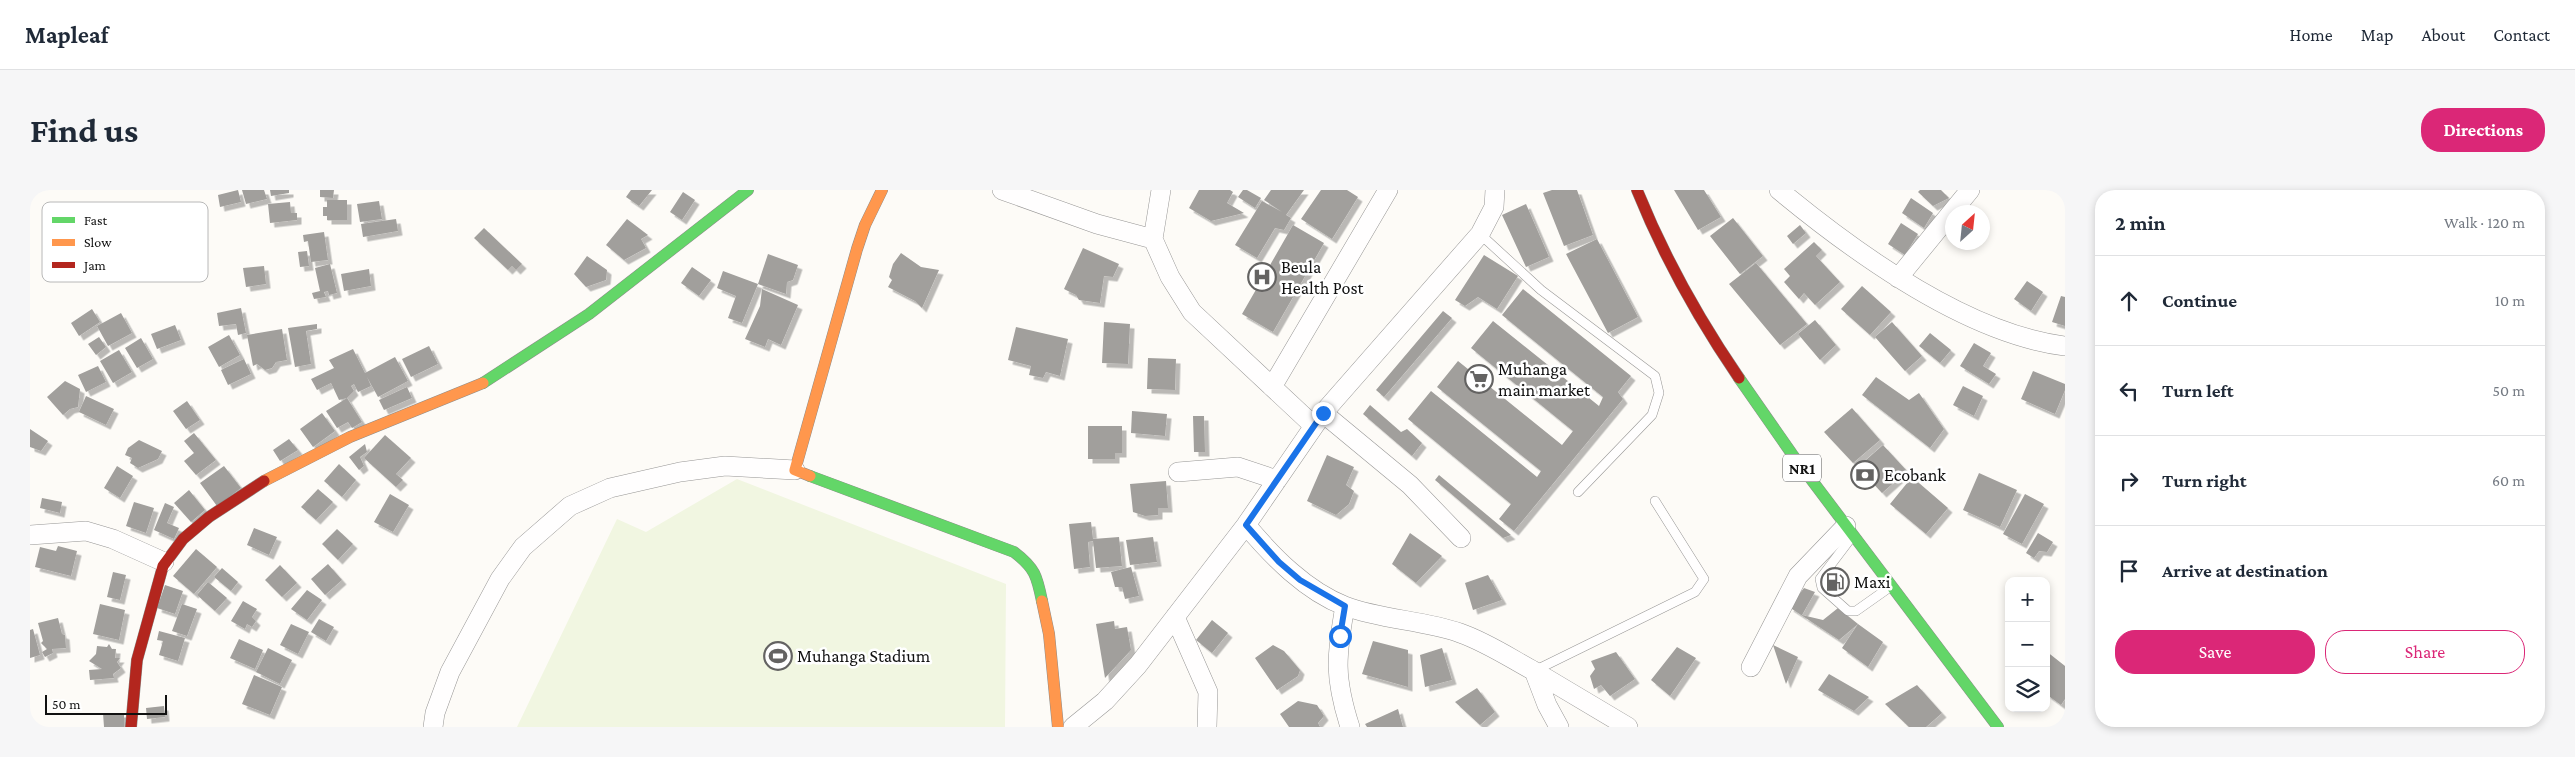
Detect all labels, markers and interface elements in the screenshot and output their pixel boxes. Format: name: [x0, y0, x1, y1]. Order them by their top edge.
text: Mapleaf: [25, 21, 108, 48]
text: Home: [2290, 25, 2333, 45]
text: Map: [2361, 25, 2393, 45]
text: About: [2421, 25, 2465, 45]
text: Contact: [2493, 25, 2550, 45]
button: Directions: [2421, 108, 2545, 152]
text: Find us: [30, 111, 138, 150]
legend: [42, 202, 208, 282]
north arrow: [1945, 205, 1990, 250]
text: 2 min: [2115, 211, 2166, 235]
text: Fast: [84, 212, 108, 228]
text: Walk · 120 m: [2444, 214, 2525, 231]
text: Slow: [84, 234, 112, 250]
text: Jam: [82, 257, 106, 273]
place label: Beula Health Post: [1281, 257, 1364, 298]
hospital icon: Beula Health Post: [1247, 262, 1277, 292]
icon: ahead: [2115, 287, 2143, 315]
text: Continue: [2162, 290, 2237, 311]
text: 10 m: [2495, 292, 2525, 309]
place label: Muhanga main market: [1498, 359, 1591, 400]
supermarket icon: Muhanga main market: [1464, 364, 1494, 394]
icon: left: [2115, 377, 2143, 405]
text: Turn left: [2162, 380, 2234, 401]
text: 50 m: [2493, 382, 2525, 399]
route end: [1312, 402, 1335, 425]
road number: NR1: [1783, 454, 1821, 482]
bank icon: Ecobank: [1850, 460, 1880, 490]
place label: Ecobank: [1884, 465, 1946, 485]
icon: right: [2115, 467, 2143, 495]
text: Turn right: [2162, 470, 2247, 491]
text: 60 m: [2492, 472, 2525, 489]
icon: arrive: [2115, 557, 2143, 585]
text: Arrive at destination: [2162, 560, 2328, 581]
fuel station icon: Maxi: [1820, 567, 1850, 597]
place label: Maxi: [1854, 572, 1891, 592]
map controls: [2005, 577, 2050, 712]
button: +: [2005, 577, 2050, 622]
button: −: [2005, 622, 2050, 667]
route start: [1329, 625, 1352, 648]
button: Save: [2115, 630, 2315, 674]
button: Share: [2325, 630, 2525, 674]
sports icon: Muhanga Stadium: [763, 641, 793, 671]
place label: Muhanga Stadium: [797, 646, 931, 666]
button: layers: [2005, 667, 2050, 712]
scale bar: [45, 692, 168, 715]
text: 50 m: [52, 696, 80, 712]

